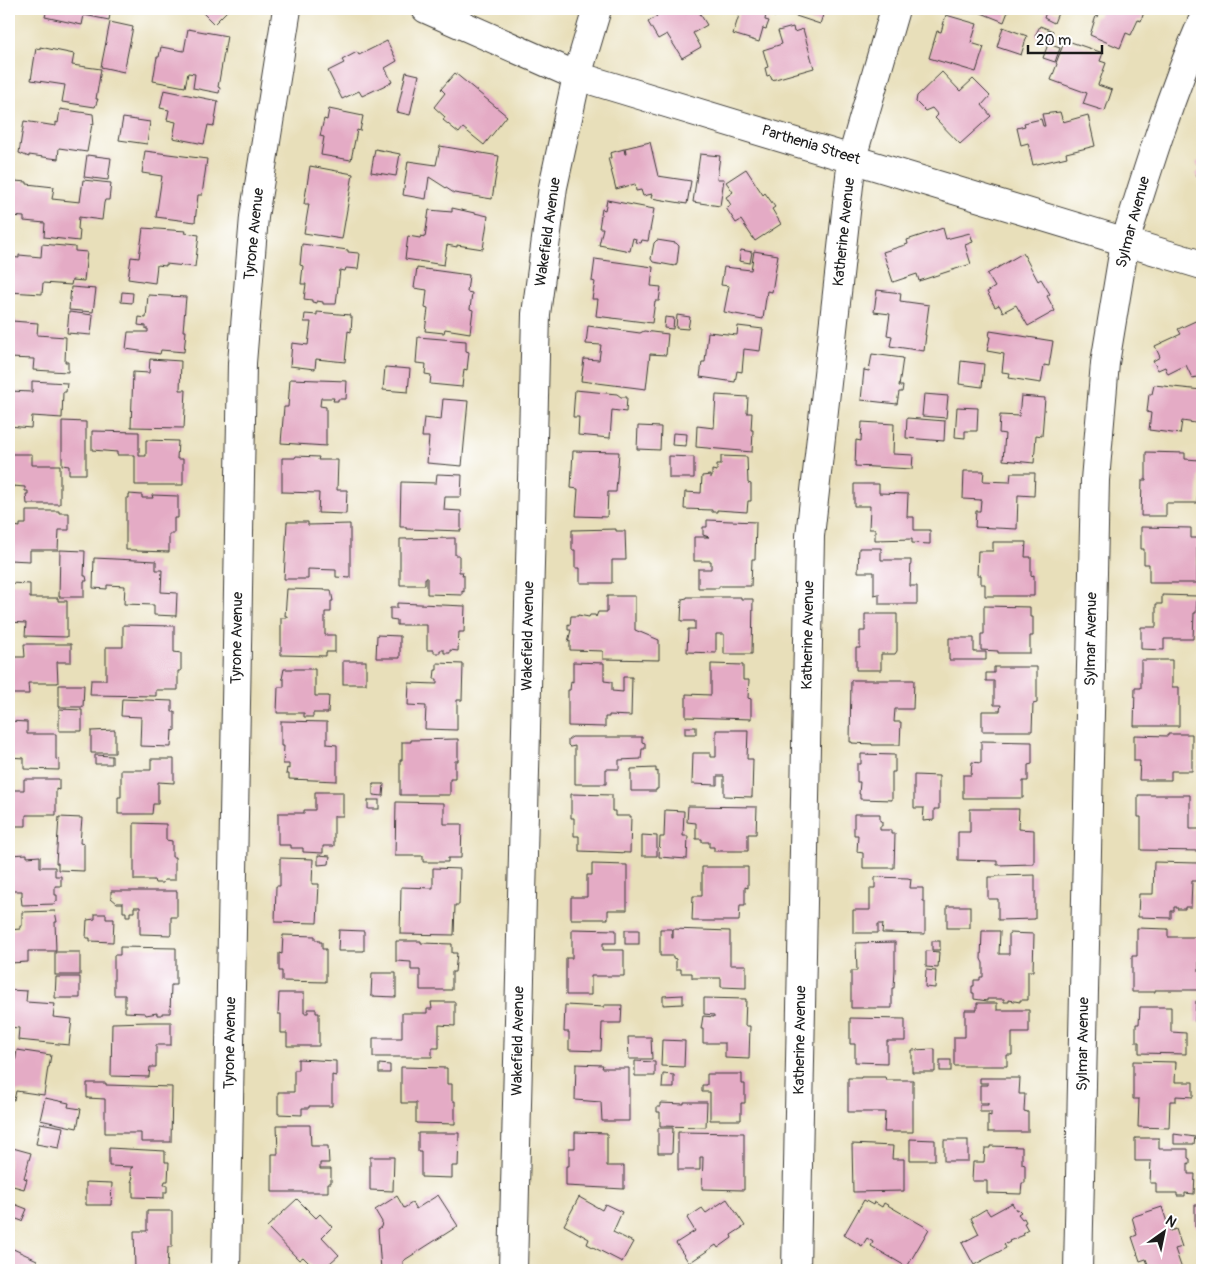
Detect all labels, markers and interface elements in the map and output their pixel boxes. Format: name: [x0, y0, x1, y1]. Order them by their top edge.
scale bar: [1028, 22, 1102, 54]
text: 20 m: [1036, 31, 1071, 50]
street label: Parthenia Street: [759, 121, 864, 169]
street label: Sylmar Avenue: [1112, 174, 1154, 270]
street label: Wakefield Avenue: [531, 176, 565, 288]
street label: Katherine Avenue: [829, 176, 859, 287]
street label: Tyrone Avenue: [240, 186, 268, 281]
street label: Wakefield Avenue: [518, 580, 538, 691]
street label: Katherine Avenue: [798, 580, 818, 690]
street label: Tyrone Avenue: [227, 591, 247, 684]
street label: Sylmar Avenue: [1081, 591, 1101, 686]
street label: Wakefield Avenue: [508, 985, 528, 1096]
street label: Katherine Avenue: [790, 985, 810, 1095]
street label: Tyrone Avenue: [220, 996, 240, 1089]
street label: Sylmar Avenue: [1073, 996, 1093, 1091]
north arrow: [1138, 1206, 1188, 1256]
text: N: [1162, 1212, 1179, 1231]

